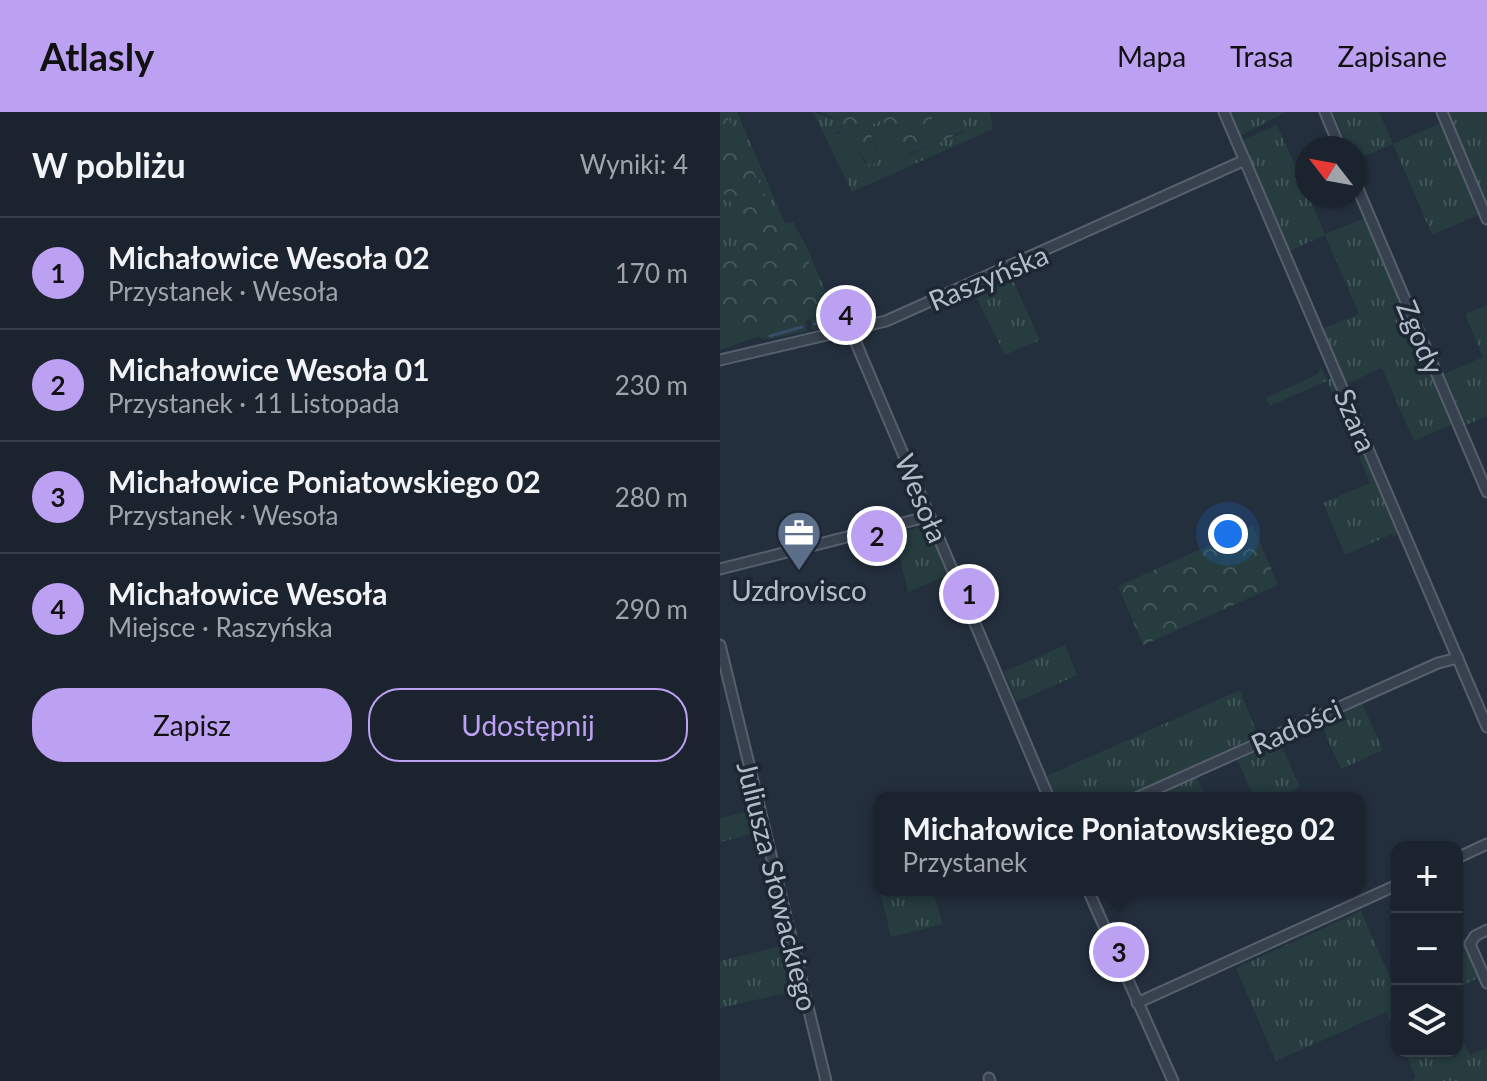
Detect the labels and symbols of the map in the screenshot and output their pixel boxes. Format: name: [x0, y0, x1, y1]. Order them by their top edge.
north arrow: [1295, 136, 1367, 208]
street label: Raszyńska: [923, 237, 1053, 317]
pin: 4: [820, 285, 872, 345]
street label: Zgody: [1390, 295, 1452, 380]
street label: Szara: [1328, 383, 1384, 457]
street label: Wesoła: [888, 449, 956, 547]
pin: 2: [851, 506, 903, 566]
office icon: Uzdrovisco: [775, 509, 823, 572]
your location: [1208, 514, 1248, 554]
pin: 1: [943, 564, 995, 624]
place label: Uzdrovisco: [731, 573, 867, 607]
street label: Radości: [1246, 691, 1346, 761]
street label: Juliusza Słowackiego: [731, 758, 825, 1014]
pin: 3: [1093, 922, 1145, 982]

